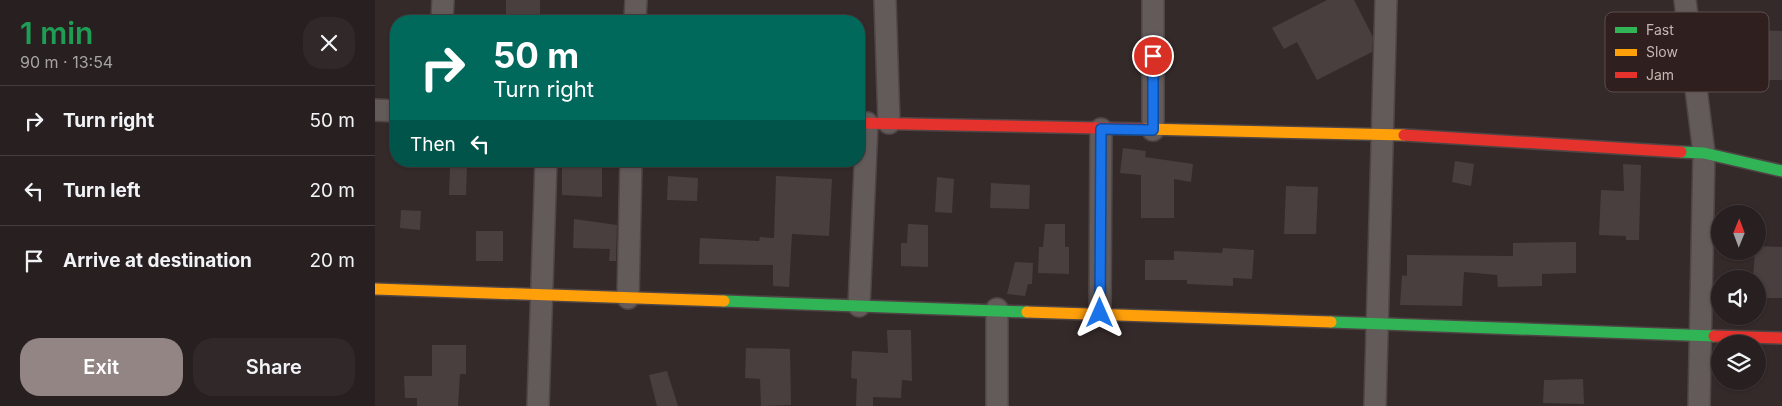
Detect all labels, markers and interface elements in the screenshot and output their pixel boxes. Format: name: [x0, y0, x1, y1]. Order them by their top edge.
legend: [1605, 12, 1769, 92]
text: 1 min: [20, 15, 93, 51]
button: close: [303, 17, 355, 69]
text: Fast: [1646, 21, 1674, 38]
text: 50 m: [493, 34, 579, 76]
icon: right: [410, 35, 475, 100]
pin: [1132, 35, 1174, 77]
icon: arrive: [1139, 42, 1167, 70]
text: Slow: [1646, 43, 1678, 60]
text: 90 m · 13:54: [20, 52, 113, 72]
text: Jam: [1646, 66, 1674, 83]
text: Turn right: [493, 76, 594, 102]
icon: right: [20, 107, 48, 135]
text: Turn right: [63, 109, 154, 132]
text: 50 m: [309, 109, 355, 132]
icon: left: [466, 130, 494, 158]
text: Then: [410, 133, 456, 156]
icon: left: [20, 177, 48, 205]
text: Turn left: [63, 179, 141, 202]
text: 20 m: [309, 179, 355, 202]
north arrow: [1711, 205, 1766, 260]
map controls: [1711, 205, 1766, 390]
icon: arrive: [20, 247, 48, 275]
text: Arrive at destination: [63, 249, 252, 272]
text: 20 m: [309, 249, 355, 272]
button: sound: [1711, 270, 1766, 325]
position arrow: [1073, 286, 1125, 338]
button: layers: [1711, 335, 1766, 390]
button: Exit: [20, 338, 183, 396]
button: Share: [193, 338, 355, 396]

